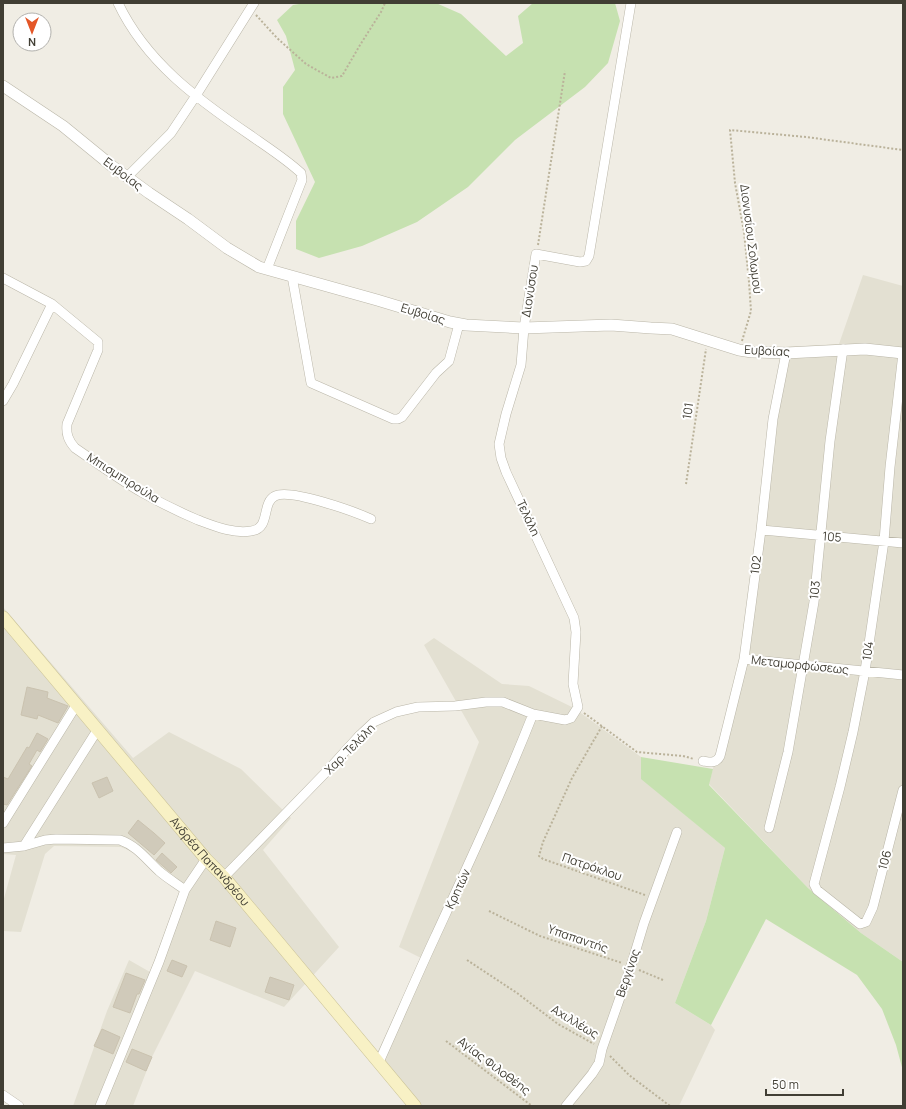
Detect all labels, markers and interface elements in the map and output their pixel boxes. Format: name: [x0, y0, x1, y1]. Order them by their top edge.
north arrow: [12, 12, 52, 52]
text: N: [28, 35, 36, 50]
street label: Ευβοίας: [100, 153, 147, 194]
street label: Διονυσίου Σολωμού: [736, 183, 767, 295]
street label: Διονύσου: [517, 264, 542, 318]
street label: Ευβοίας: [399, 299, 448, 328]
street label: Ευβοίας: [744, 341, 791, 360]
street label: 101: [678, 401, 697, 420]
street label: Μπισμπιρούλα: [84, 448, 163, 507]
street label: Τελάλη: [513, 497, 544, 539]
street label: 105: [822, 527, 842, 546]
street label: 102: [746, 554, 765, 575]
street label: 103: [805, 580, 824, 600]
street label: 104: [858, 640, 877, 662]
street label: Μεταμορφώσεως: [750, 651, 850, 678]
street label: Χαρ. Τελάλη: [321, 720, 379, 778]
street label: Ανδρέα Παπανδρέου: [166, 813, 254, 909]
street label: Πατρόκλου: [560, 848, 624, 885]
street label: 106: [874, 848, 895, 871]
street label: Κρητών: [441, 866, 474, 912]
street label: Υπαπαντής: [546, 920, 611, 957]
street label: Βεργίνας: [611, 946, 644, 999]
street label: Αχιλλέως: [548, 1001, 603, 1043]
street label: Αγίας Φιλοθέης: [454, 1033, 534, 1099]
scale bar: [766, 1071, 843, 1097]
text: 50 m: [772, 1076, 799, 1093]

